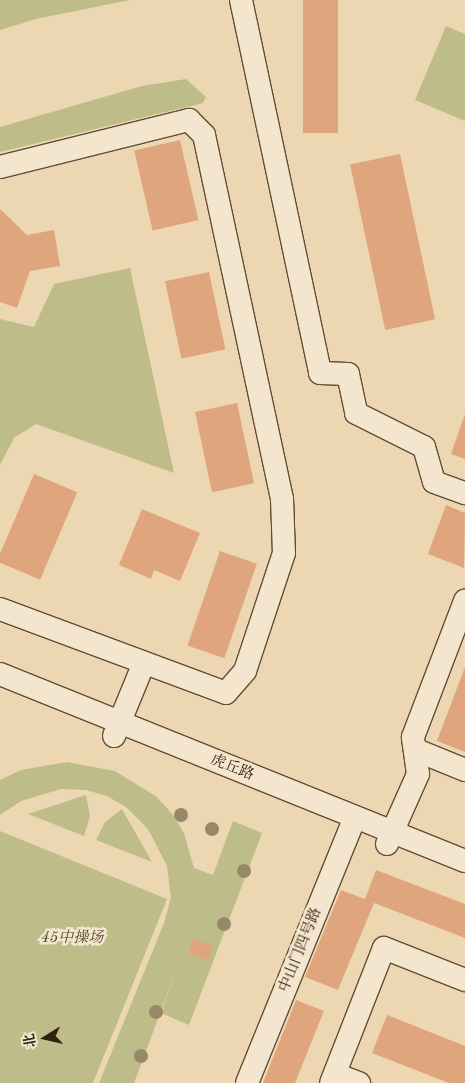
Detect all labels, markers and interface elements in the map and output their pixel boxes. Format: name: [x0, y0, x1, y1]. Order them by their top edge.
street label: 虎丘路: [208, 751, 256, 785]
street label: 中山门四号路: [276, 905, 326, 995]
park label: 45中操场: [41, 930, 103, 948]
north arrow: [20, 1013, 70, 1063]
text: 北: [22, 1032, 38, 1049]

